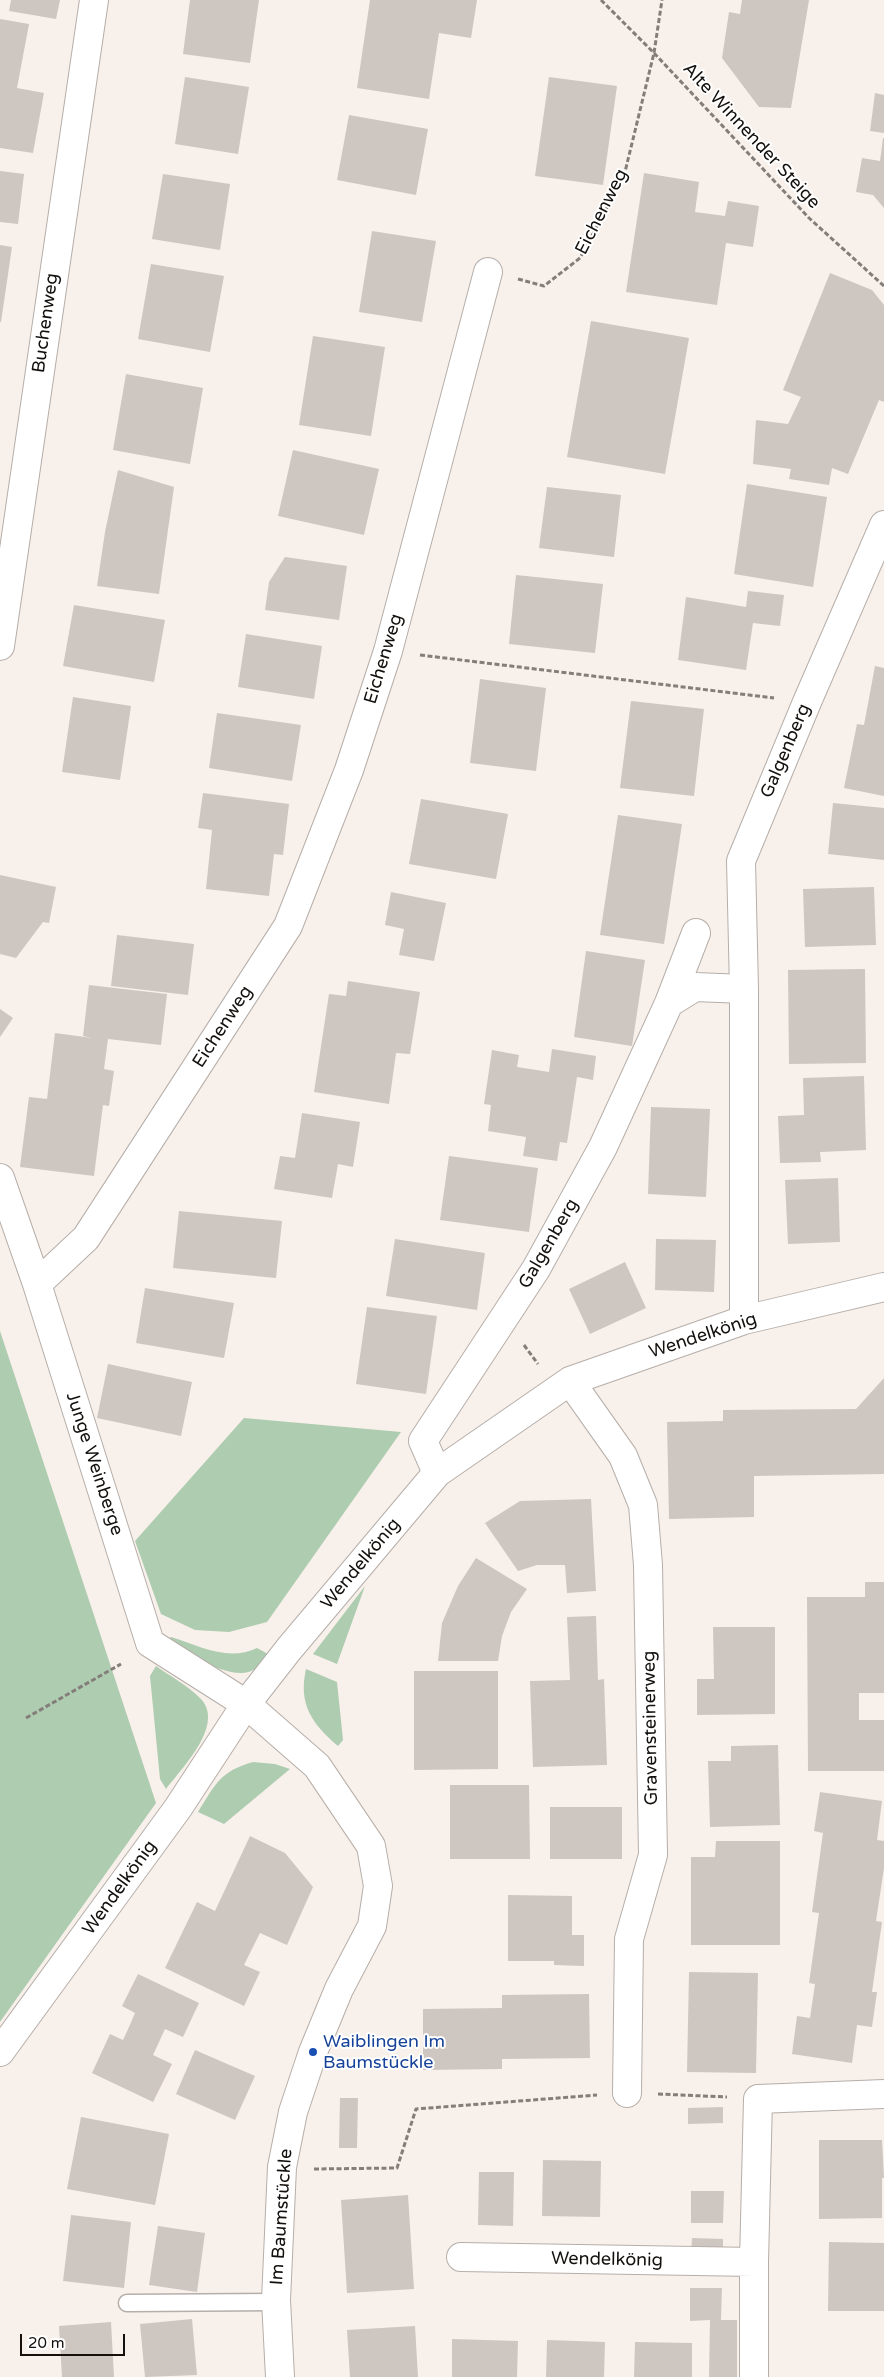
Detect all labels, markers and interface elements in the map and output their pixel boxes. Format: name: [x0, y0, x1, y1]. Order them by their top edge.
street label: Alte Winnender Steige: [678, 59, 824, 213]
street label: Eichenweg: [571, 166, 633, 258]
street label: Buchenweg: [28, 272, 64, 374]
street label: Eichenweg: [360, 611, 408, 707]
street label: Galgenberg: [756, 701, 816, 801]
street label: Eichenweg: [189, 982, 257, 1072]
street label: Galgenberg: [515, 1195, 583, 1293]
street label: Wendelkönig: [646, 1308, 760, 1364]
street label: Junge Weinberge: [61, 1390, 127, 1538]
street label: Wendelkönig: [317, 1514, 405, 1614]
street label: Gravensteinerweg: [639, 1650, 663, 1806]
street label: Wendelkönig: [78, 1836, 162, 1940]
place label: Waiblingen Im Baumstückle: [323, 2031, 445, 2074]
marker: Waiblingen Im Baumstückle: [307, 2046, 319, 2058]
street label: Im Baumstückle: [266, 2148, 298, 2286]
street label: Wendelkönig: [551, 2248, 663, 2272]
scale bar: [22, 2324, 128, 2356]
text: 20 m: [28, 2334, 65, 2352]

